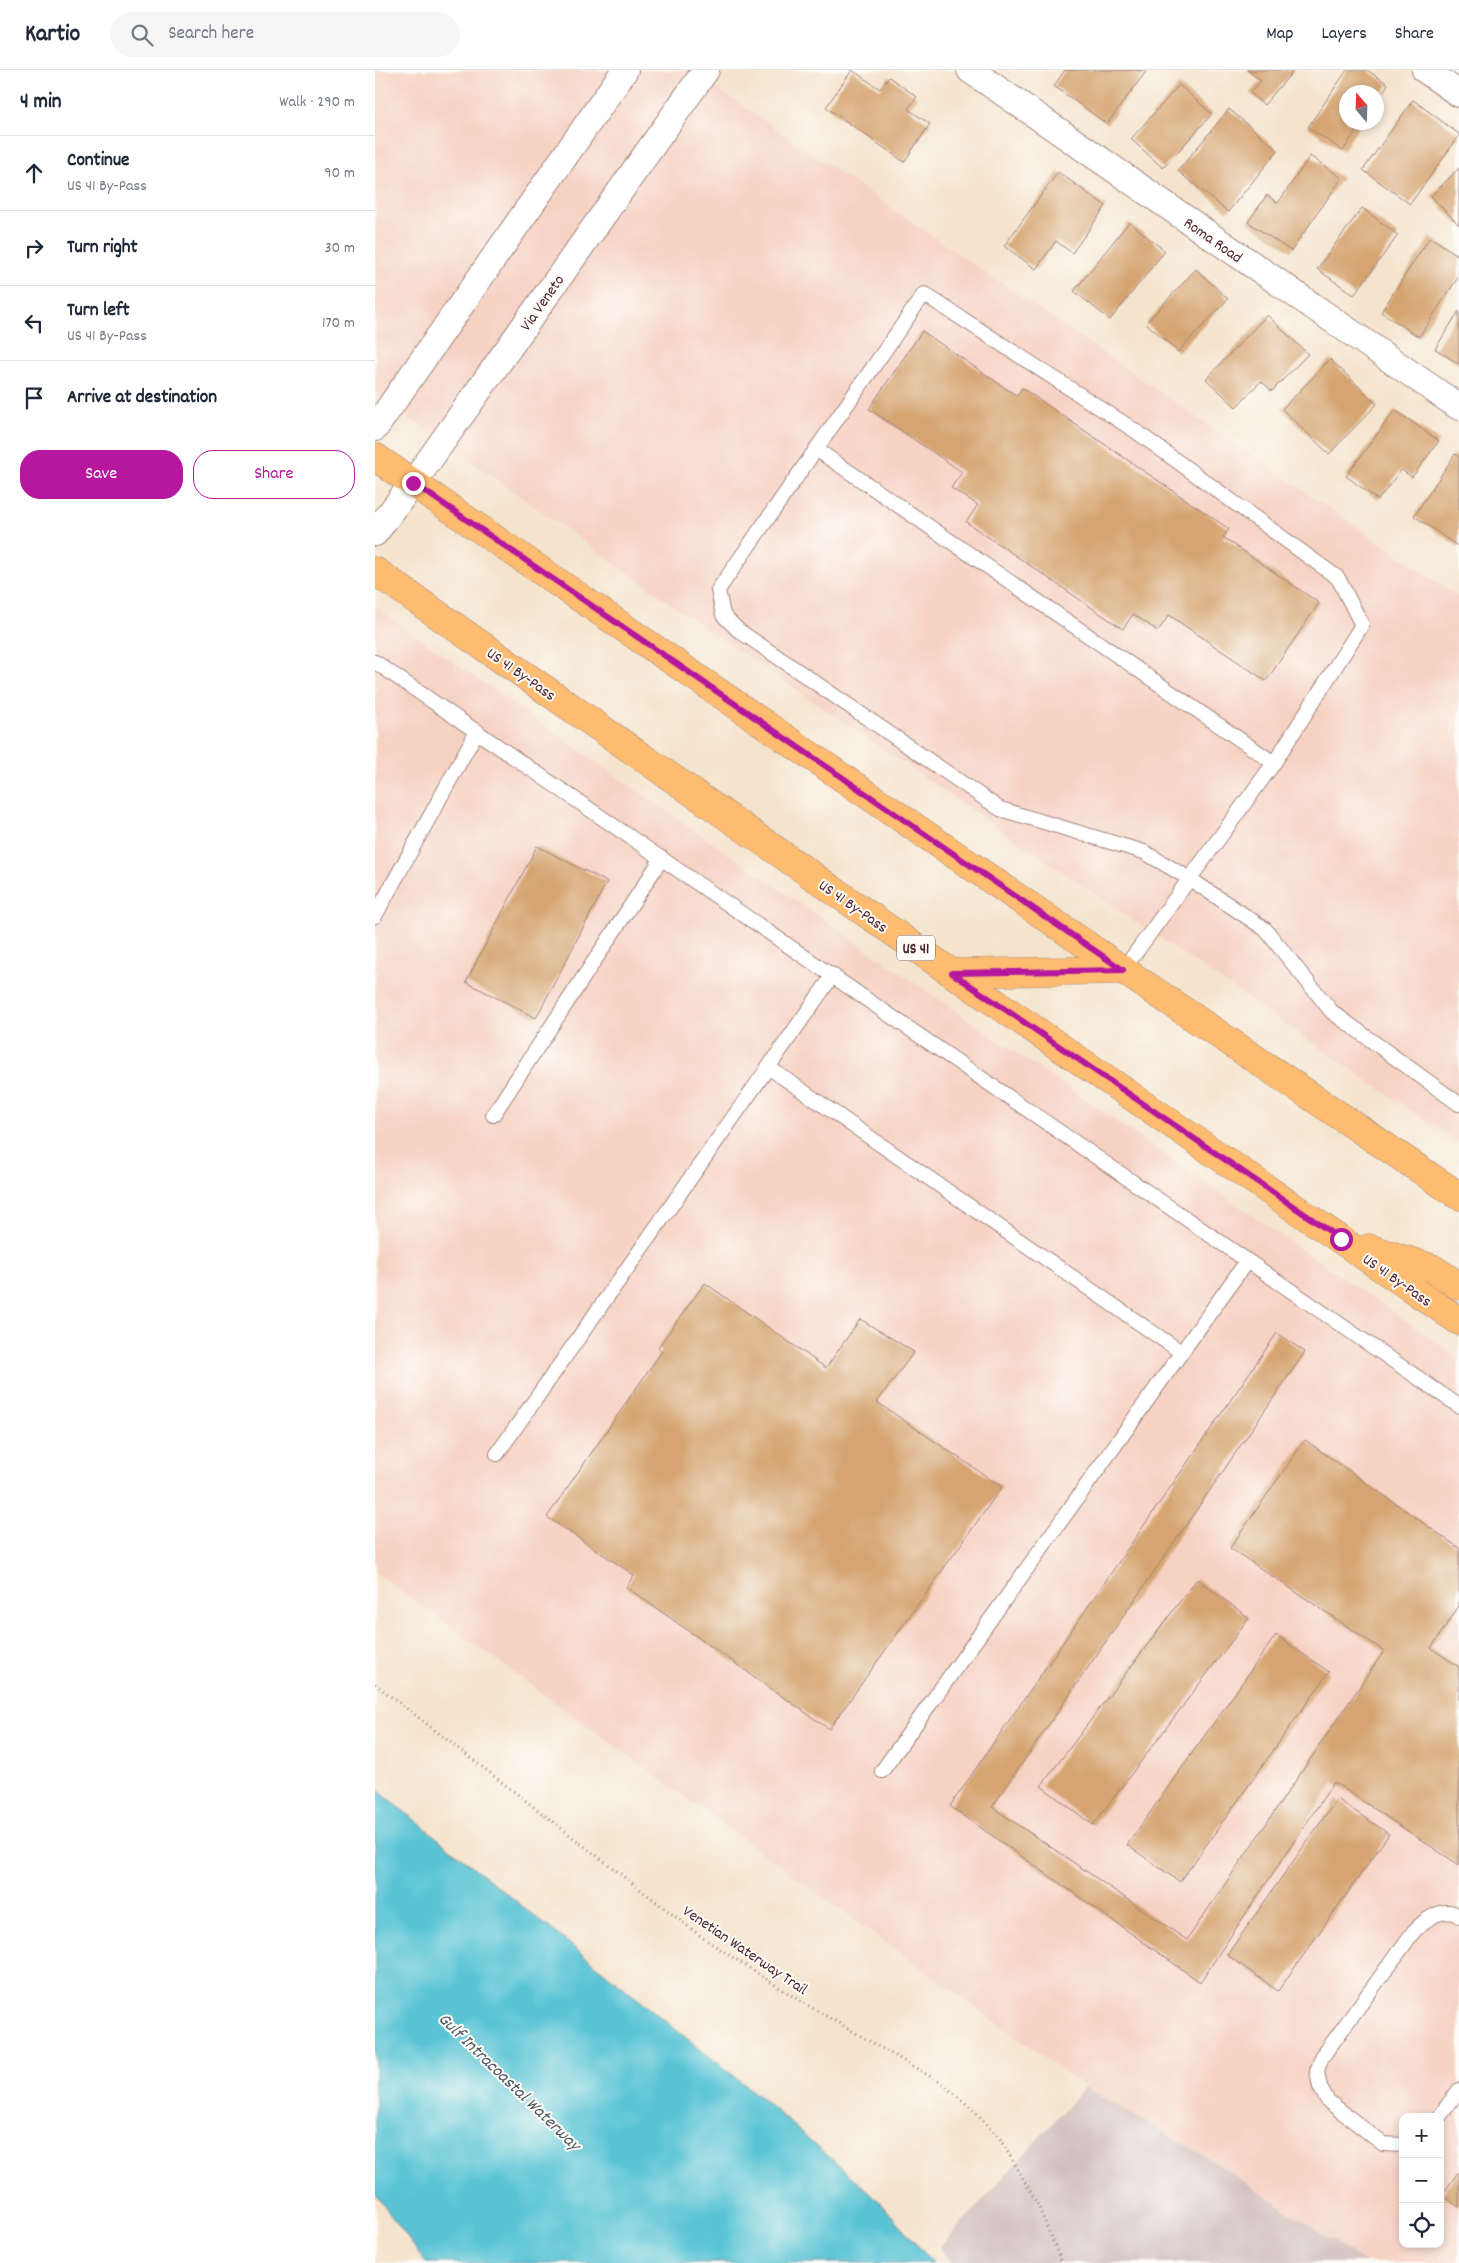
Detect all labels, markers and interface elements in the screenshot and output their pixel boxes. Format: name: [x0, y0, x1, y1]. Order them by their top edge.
search box: [110, 12, 460, 57]
text: Kartio: [25, 18, 80, 52]
icon: search: [128, 21, 156, 49]
text: Search here: [168, 21, 254, 48]
text: Map: [1266, 22, 1293, 47]
text: Layers: [1321, 22, 1367, 47]
text: Share: [1395, 22, 1434, 47]
north arrow: [1339, 85, 1384, 130]
text: 4 min: [20, 88, 62, 118]
text: Walk · 290 m: [279, 91, 355, 114]
text: Continue: [67, 148, 129, 175]
icon: ahead: [20, 159, 48, 187]
text: 90 m: [324, 162, 355, 185]
text: US 41 By-Pass: [67, 175, 147, 198]
street label: Roma Road: [1179, 212, 1247, 270]
icon: right: [20, 234, 48, 262]
text: Turn right: [67, 235, 138, 262]
text: 30 m: [325, 237, 355, 260]
street label: Via Veneto: [515, 271, 571, 336]
text: Turn left: [67, 298, 130, 325]
icon: left: [20, 309, 48, 337]
text: 170 m: [322, 312, 355, 335]
text: US 41 By-Pass: [67, 325, 147, 348]
icon: arrive: [20, 384, 48, 412]
text: Arrive at destination: [67, 385, 217, 412]
button: Save: [20, 450, 183, 499]
button: Share: [193, 450, 355, 499]
route end: [402, 472, 425, 495]
street label: US 41 By-Pass: [481, 643, 560, 708]
street label: US 41 By-Pass: [813, 875, 892, 940]
road number: US 41: [897, 936, 935, 960]
route start: [1330, 1228, 1353, 1251]
street label: US 41 By-Pass: [1357, 1249, 1436, 1314]
street label: Venetian Waterway Trail: [677, 1901, 812, 2002]
water label: Gulf Intracoastal Waterway: [431, 2008, 587, 2159]
map controls: [1399, 2113, 1444, 2248]
button: +: [1399, 2113, 1444, 2158]
button: −: [1399, 2158, 1444, 2203]
button: locate: [1399, 2203, 1444, 2248]

